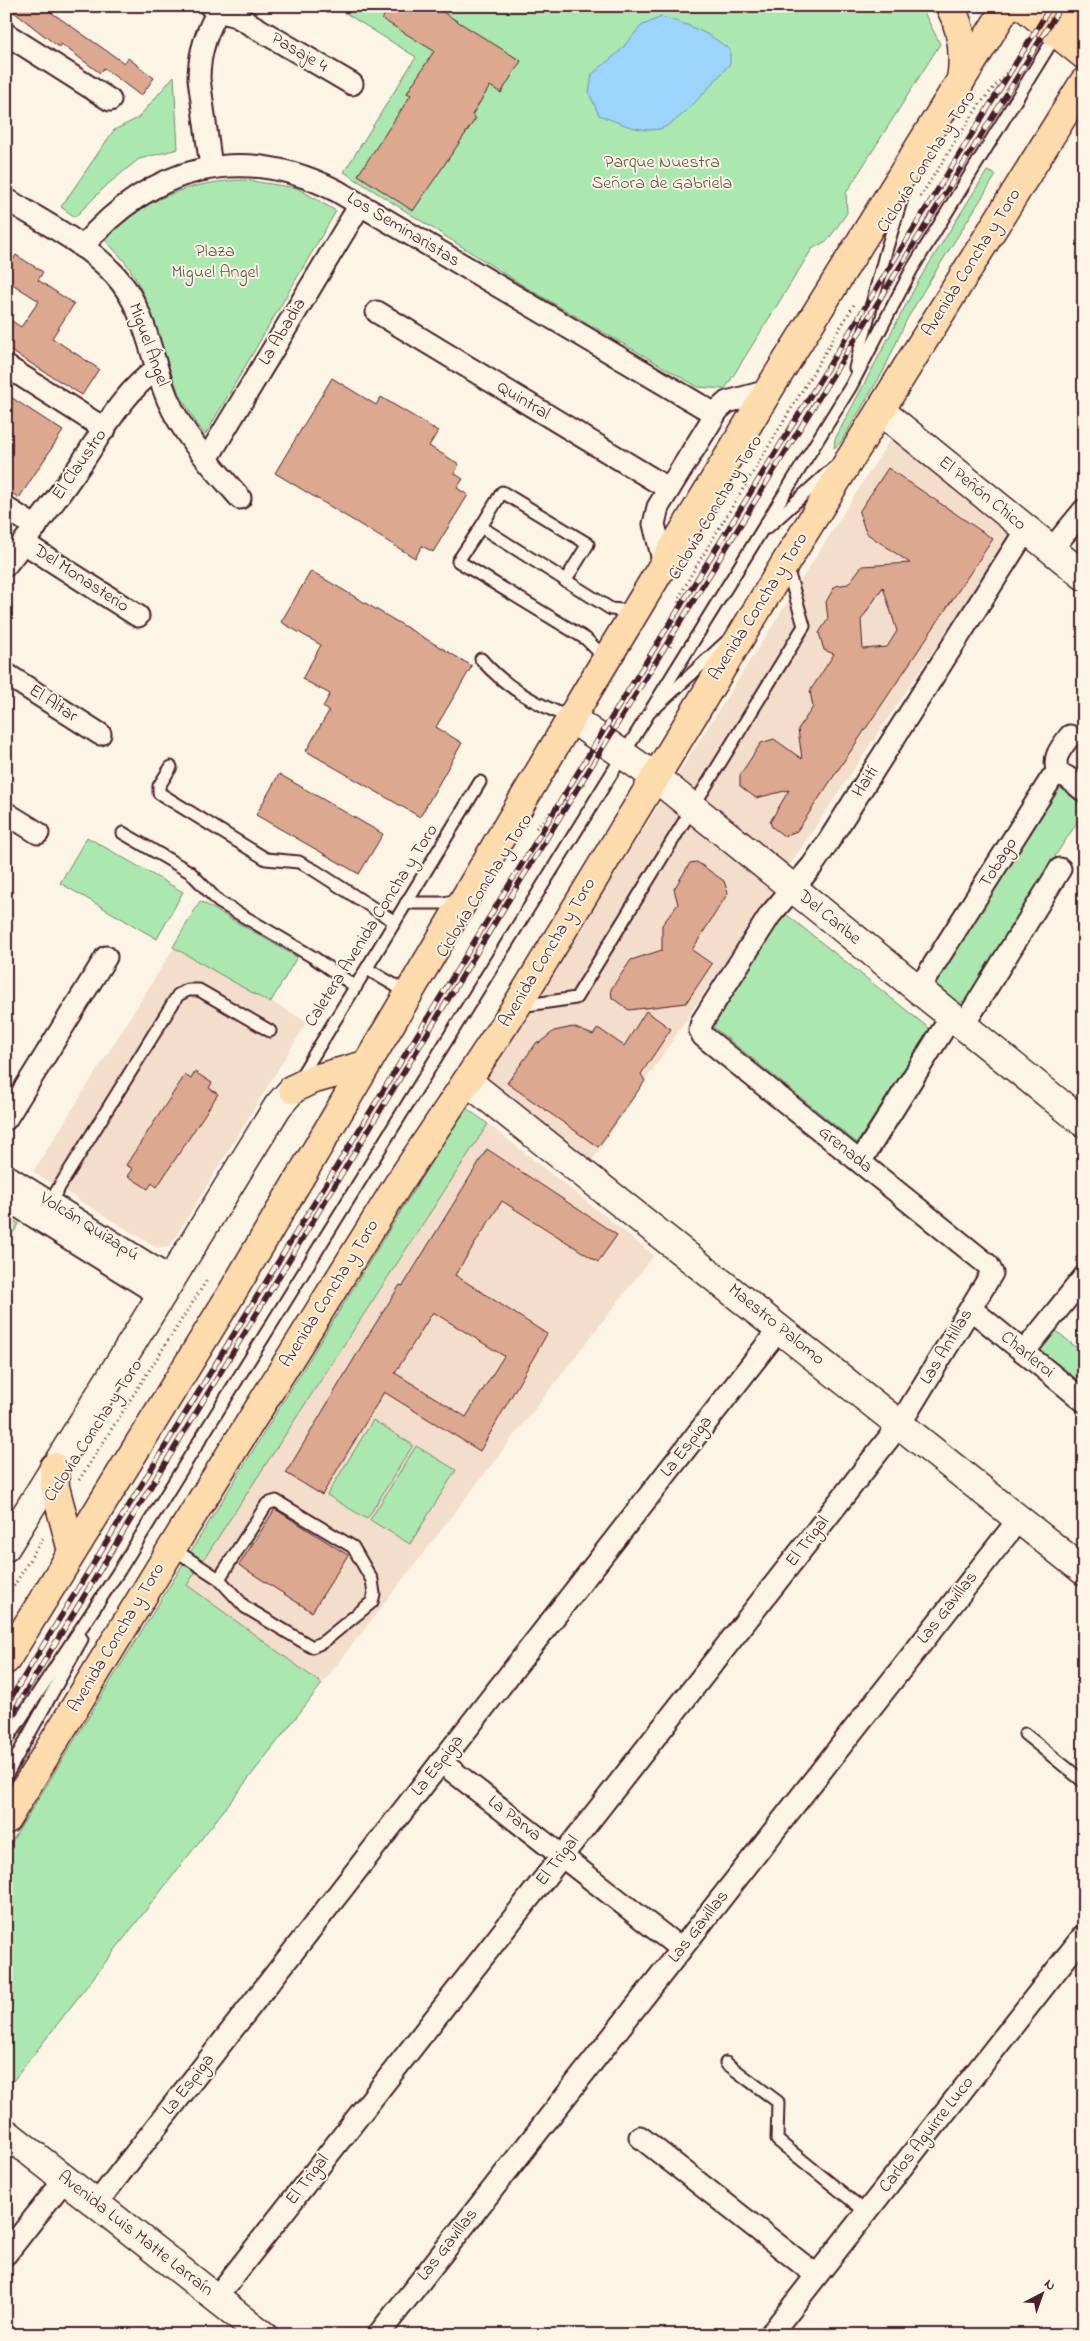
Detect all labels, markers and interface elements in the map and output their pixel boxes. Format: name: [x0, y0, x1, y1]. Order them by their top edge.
street label: Pasaje 4: [266, 26, 333, 80]
street label: Ciclovía Concha y Toro: [871, 86, 983, 238]
park label: Parque Nuestra Señora de Gabriela: [592, 150, 732, 197]
street label: Avenida Concha y Toro: [916, 184, 1028, 342]
street label: Los Seminaristas: [341, 186, 465, 274]
park label: Plaza Miguel Angel: [171, 239, 259, 287]
street label: La Abadia: [253, 293, 313, 371]
street label: Miguel Ángel: [120, 300, 175, 391]
street label: Quintral: [491, 375, 555, 427]
street label: El Claustro: [46, 424, 114, 506]
street label: Ciclovía Concha y Toro: [662, 431, 770, 585]
street label: El Peñón Chico: [932, 450, 1032, 538]
street label: Avenida Concha y Toro: [703, 528, 815, 686]
street label: Del Monasterio: [27, 538, 134, 620]
street label: El Altar: [23, 678, 83, 730]
street label: Haití: [846, 761, 886, 803]
street label: Ciclovía Concha y Toro: [430, 809, 540, 963]
street label: Caletera Avenida Concha y Toro: [299, 819, 445, 1033]
street label: Tobago: [973, 833, 1025, 894]
street label: Avenida Concha y Toro: [493, 873, 603, 1033]
street label: Del Caribe: [791, 884, 867, 952]
street label: Grenada: [812, 1120, 878, 1180]
street label: Volcán Quizapú: [33, 1185, 144, 1268]
street label: Avenida Concha y Toro: [274, 1215, 386, 1373]
street label: Maestro Palomo: [722, 1278, 830, 1372]
street label: Las Antillas: [914, 1304, 980, 1390]
street label: Charleroi: [994, 1325, 1060, 1385]
street label: Ciclovía Concha y Toro: [38, 1355, 150, 1507]
street label: La Espiga: [655, 1411, 720, 1484]
street label: El Trigal: [780, 1511, 837, 1574]
street label: Avenida Concha y Toro: [62, 1558, 172, 1718]
street label: Las Gavillas: [911, 1566, 985, 1650]
street label: La Espiga: [406, 1730, 471, 1803]
street label: La Parva: [481, 1790, 547, 1848]
street label: El Trigal: [530, 1830, 587, 1893]
street label: Las Gavillas: [662, 1885, 736, 1969]
street label: La Espiga: [157, 2049, 222, 2122]
street label: Carlos Aguirre Luco: [873, 2071, 982, 2200]
street label: El Trigal: [280, 2149, 337, 2212]
street label: Avenida Luis Matte Larraín: [52, 2165, 219, 2303]
street label: Las Gavillas: [411, 2203, 485, 2287]
north arrow: [1018, 2268, 1068, 2318]
text: N: [1039, 2274, 1060, 2296]

